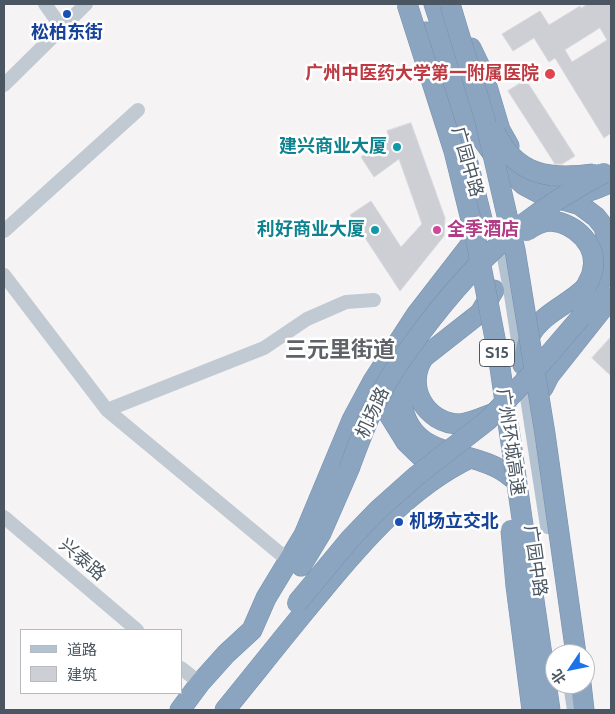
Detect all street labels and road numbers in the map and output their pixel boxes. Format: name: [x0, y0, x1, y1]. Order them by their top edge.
street label: 广园中路: [447, 124, 487, 200]
road number: S15: [480, 339, 514, 366]
street label: 机场路: [352, 384, 394, 442]
street label: 广州环城高速: [492, 387, 528, 497]
street label: 广园中路: [519, 524, 551, 598]
street label: 兴泰路: [54, 534, 110, 586]

